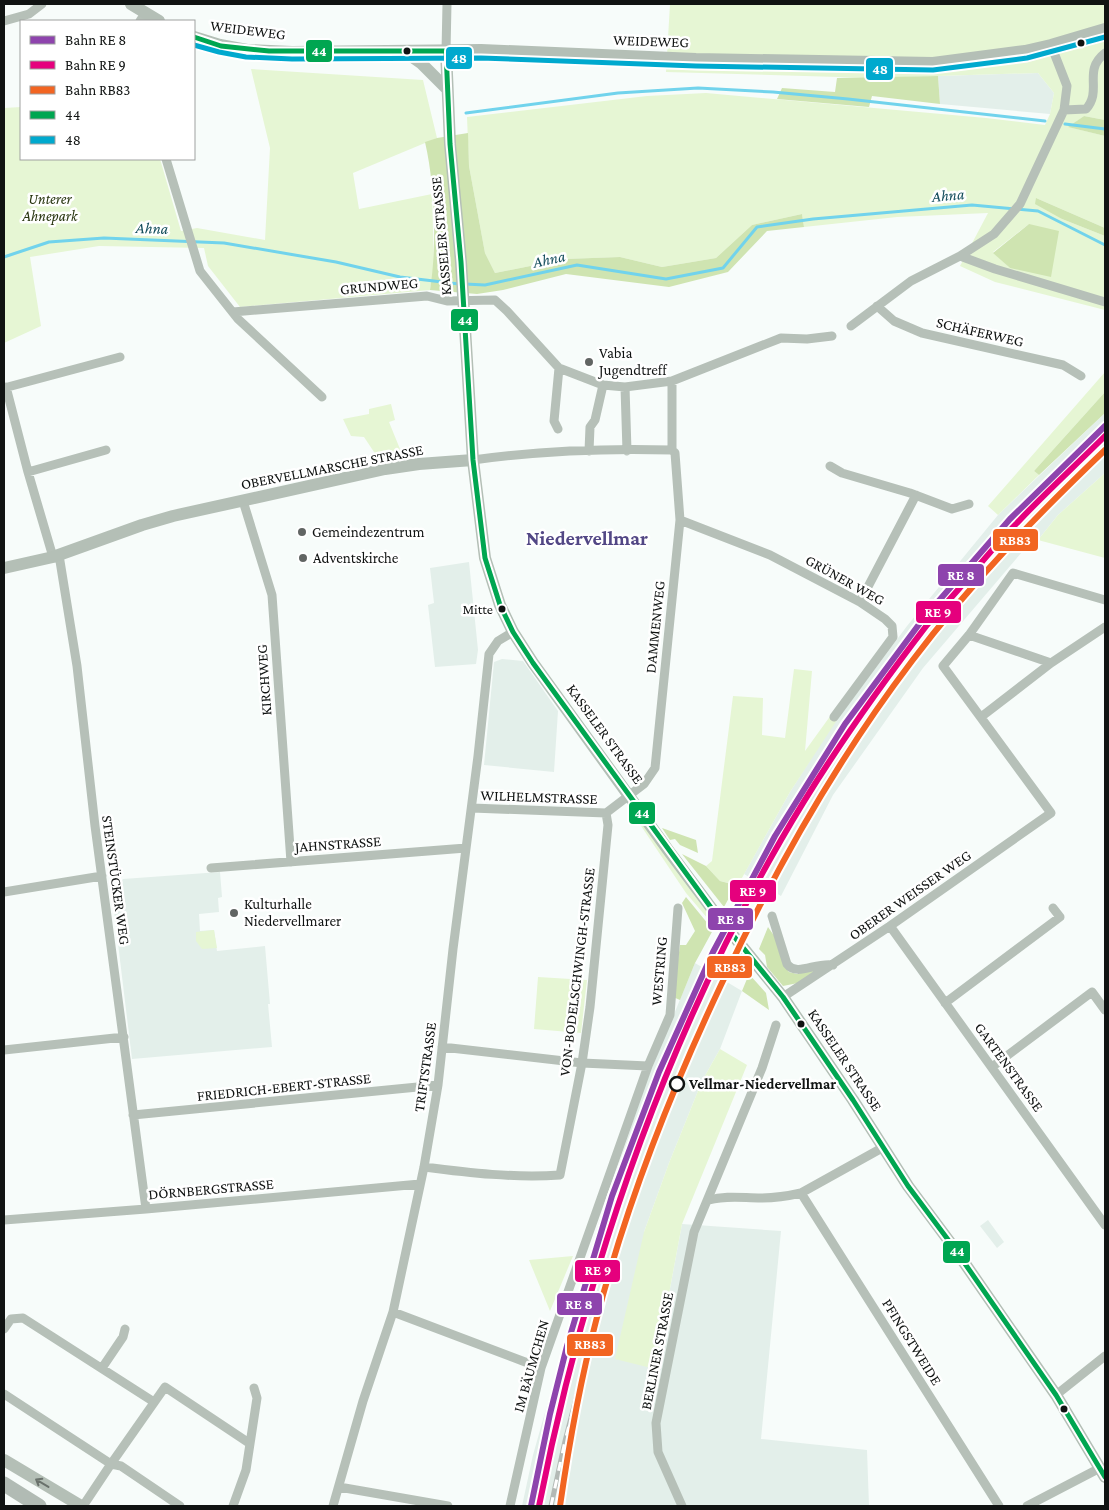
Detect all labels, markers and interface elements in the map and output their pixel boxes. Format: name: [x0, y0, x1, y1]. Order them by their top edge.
street label: WEIDEWEG: [209, 17, 287, 43]
legend: [20, 20, 195, 160]
text: Bahn RE 8: [65, 32, 126, 48]
street label: WEIDEWEG: [613, 32, 689, 50]
unlabelled marker: [1076, 38, 1086, 48]
line badge: 44: [305, 39, 333, 63]
text: 44: [311, 43, 327, 59]
unlabelled marker: [402, 46, 412, 56]
line badge: 48: [445, 46, 473, 70]
text: 48: [451, 50, 467, 66]
text: Bahn RE 9: [65, 57, 126, 73]
line badge: 48: [865, 57, 894, 81]
text: 48: [872, 61, 888, 77]
text: Bahn RB83: [65, 82, 130, 98]
text: 44: [65, 107, 80, 123]
text: 48: [65, 132, 81, 148]
street label: KASSELER STRASSE: [428, 176, 454, 296]
water label: Ahna: [930, 185, 965, 205]
park label: Unterer Ahnepark: [22, 191, 79, 225]
water label: Ahna: [134, 219, 169, 237]
water label: Ahna: [530, 247, 567, 271]
street label: GRUNDWEG: [339, 275, 419, 297]
line badge: 44: [450, 308, 479, 332]
text: 44: [457, 312, 473, 328]
street label: SCHÄFERWEG: [935, 314, 1025, 350]
place label: Vabia Jugendtreff: [597, 345, 668, 379]
marker: Vabia Jugendtreff: [583, 356, 595, 368]
street label: OBERVELLMARSCHE STRASSE: [239, 441, 425, 493]
place label: Gemeindezentrum: [312, 524, 425, 540]
marker: Gemeindezentrum: [296, 526, 308, 538]
district label: Niedervellmar: [526, 527, 648, 549]
line badge: RB83: [992, 528, 1039, 552]
text: RB83: [999, 532, 1031, 548]
place label: Adventskirche: [313, 550, 399, 566]
marker: Adventskirche: [297, 552, 309, 564]
street label: GRÜNER WEG: [803, 552, 887, 608]
line badge: RE 8: [937, 563, 985, 587]
text: RE 8: [947, 567, 975, 583]
street label: DAMMENWEG: [642, 580, 668, 674]
line badge: RE 9: [915, 600, 962, 624]
place label: Mitte: [462, 601, 493, 617]
marker: Mitte: [497, 604, 507, 614]
text: RE 9: [925, 604, 951, 620]
street label: KIRCHWEG: [254, 644, 274, 716]
street label: KASSELER STRASSE: [563, 681, 647, 787]
street label: WILHELMSTRASSE: [480, 787, 598, 807]
line badge: 44: [628, 801, 656, 825]
text: 44: [634, 805, 650, 821]
street label: STEINSTÜCKER WEG: [99, 814, 133, 946]
street label: JAHNSTRASSE: [292, 833, 382, 856]
street label: OBERER WEISSER WEG: [846, 847, 974, 943]
street label: VON-BODELSCHWINGH-STRASSE: [556, 867, 598, 1077]
line badge: RE 9: [729, 879, 777, 903]
text: RE 9: [740, 883, 766, 899]
place label: Kulturhalle Niedervellmarer: [244, 896, 342, 929]
marker: Kulturhalle Niedervellmarer: [228, 907, 240, 919]
line badge: RE 8: [707, 907, 754, 931]
text: RE 8: [717, 911, 745, 927]
street label: WESTRING: [648, 936, 670, 1006]
line badge: RB83: [706, 955, 753, 979]
text: RB83: [714, 959, 746, 975]
street label: KASSELER STRASSE: [805, 1006, 885, 1114]
unlabelled marker: [796, 1019, 806, 1029]
street label: GARTENSTRASSE: [971, 1020, 1047, 1114]
street label: TRIFTSTRASSE: [411, 1021, 439, 1113]
street label: FRIEDRICH-EBERT-STRASSE: [196, 1070, 372, 1104]
marker: Vellmar-Niedervellmar: [669, 1076, 685, 1092]
place label: Vellmar-Niedervellmar: [688, 1076, 836, 1092]
street label: DÖRNBERGSTRASSE: [148, 1176, 274, 1202]
line badge: 44: [942, 1240, 971, 1264]
text: 44: [949, 1243, 965, 1259]
line badge: RE 9: [574, 1259, 621, 1283]
text: RE 9: [585, 1262, 611, 1278]
street label: BERLINER STRASSE: [638, 1291, 676, 1411]
line badge: RE 8: [556, 1292, 603, 1316]
text: RE 8: [565, 1296, 593, 1312]
street label: PFINGSTWEIDE: [879, 1296, 945, 1388]
street label: IM BÄUMCHEN: [510, 1318, 552, 1414]
line badge: RB83: [566, 1333, 614, 1357]
text: RB83: [574, 1336, 606, 1352]
unlabelled marker: [1059, 1404, 1069, 1414]
one-way arrow: [36, 1478, 50, 1488]

